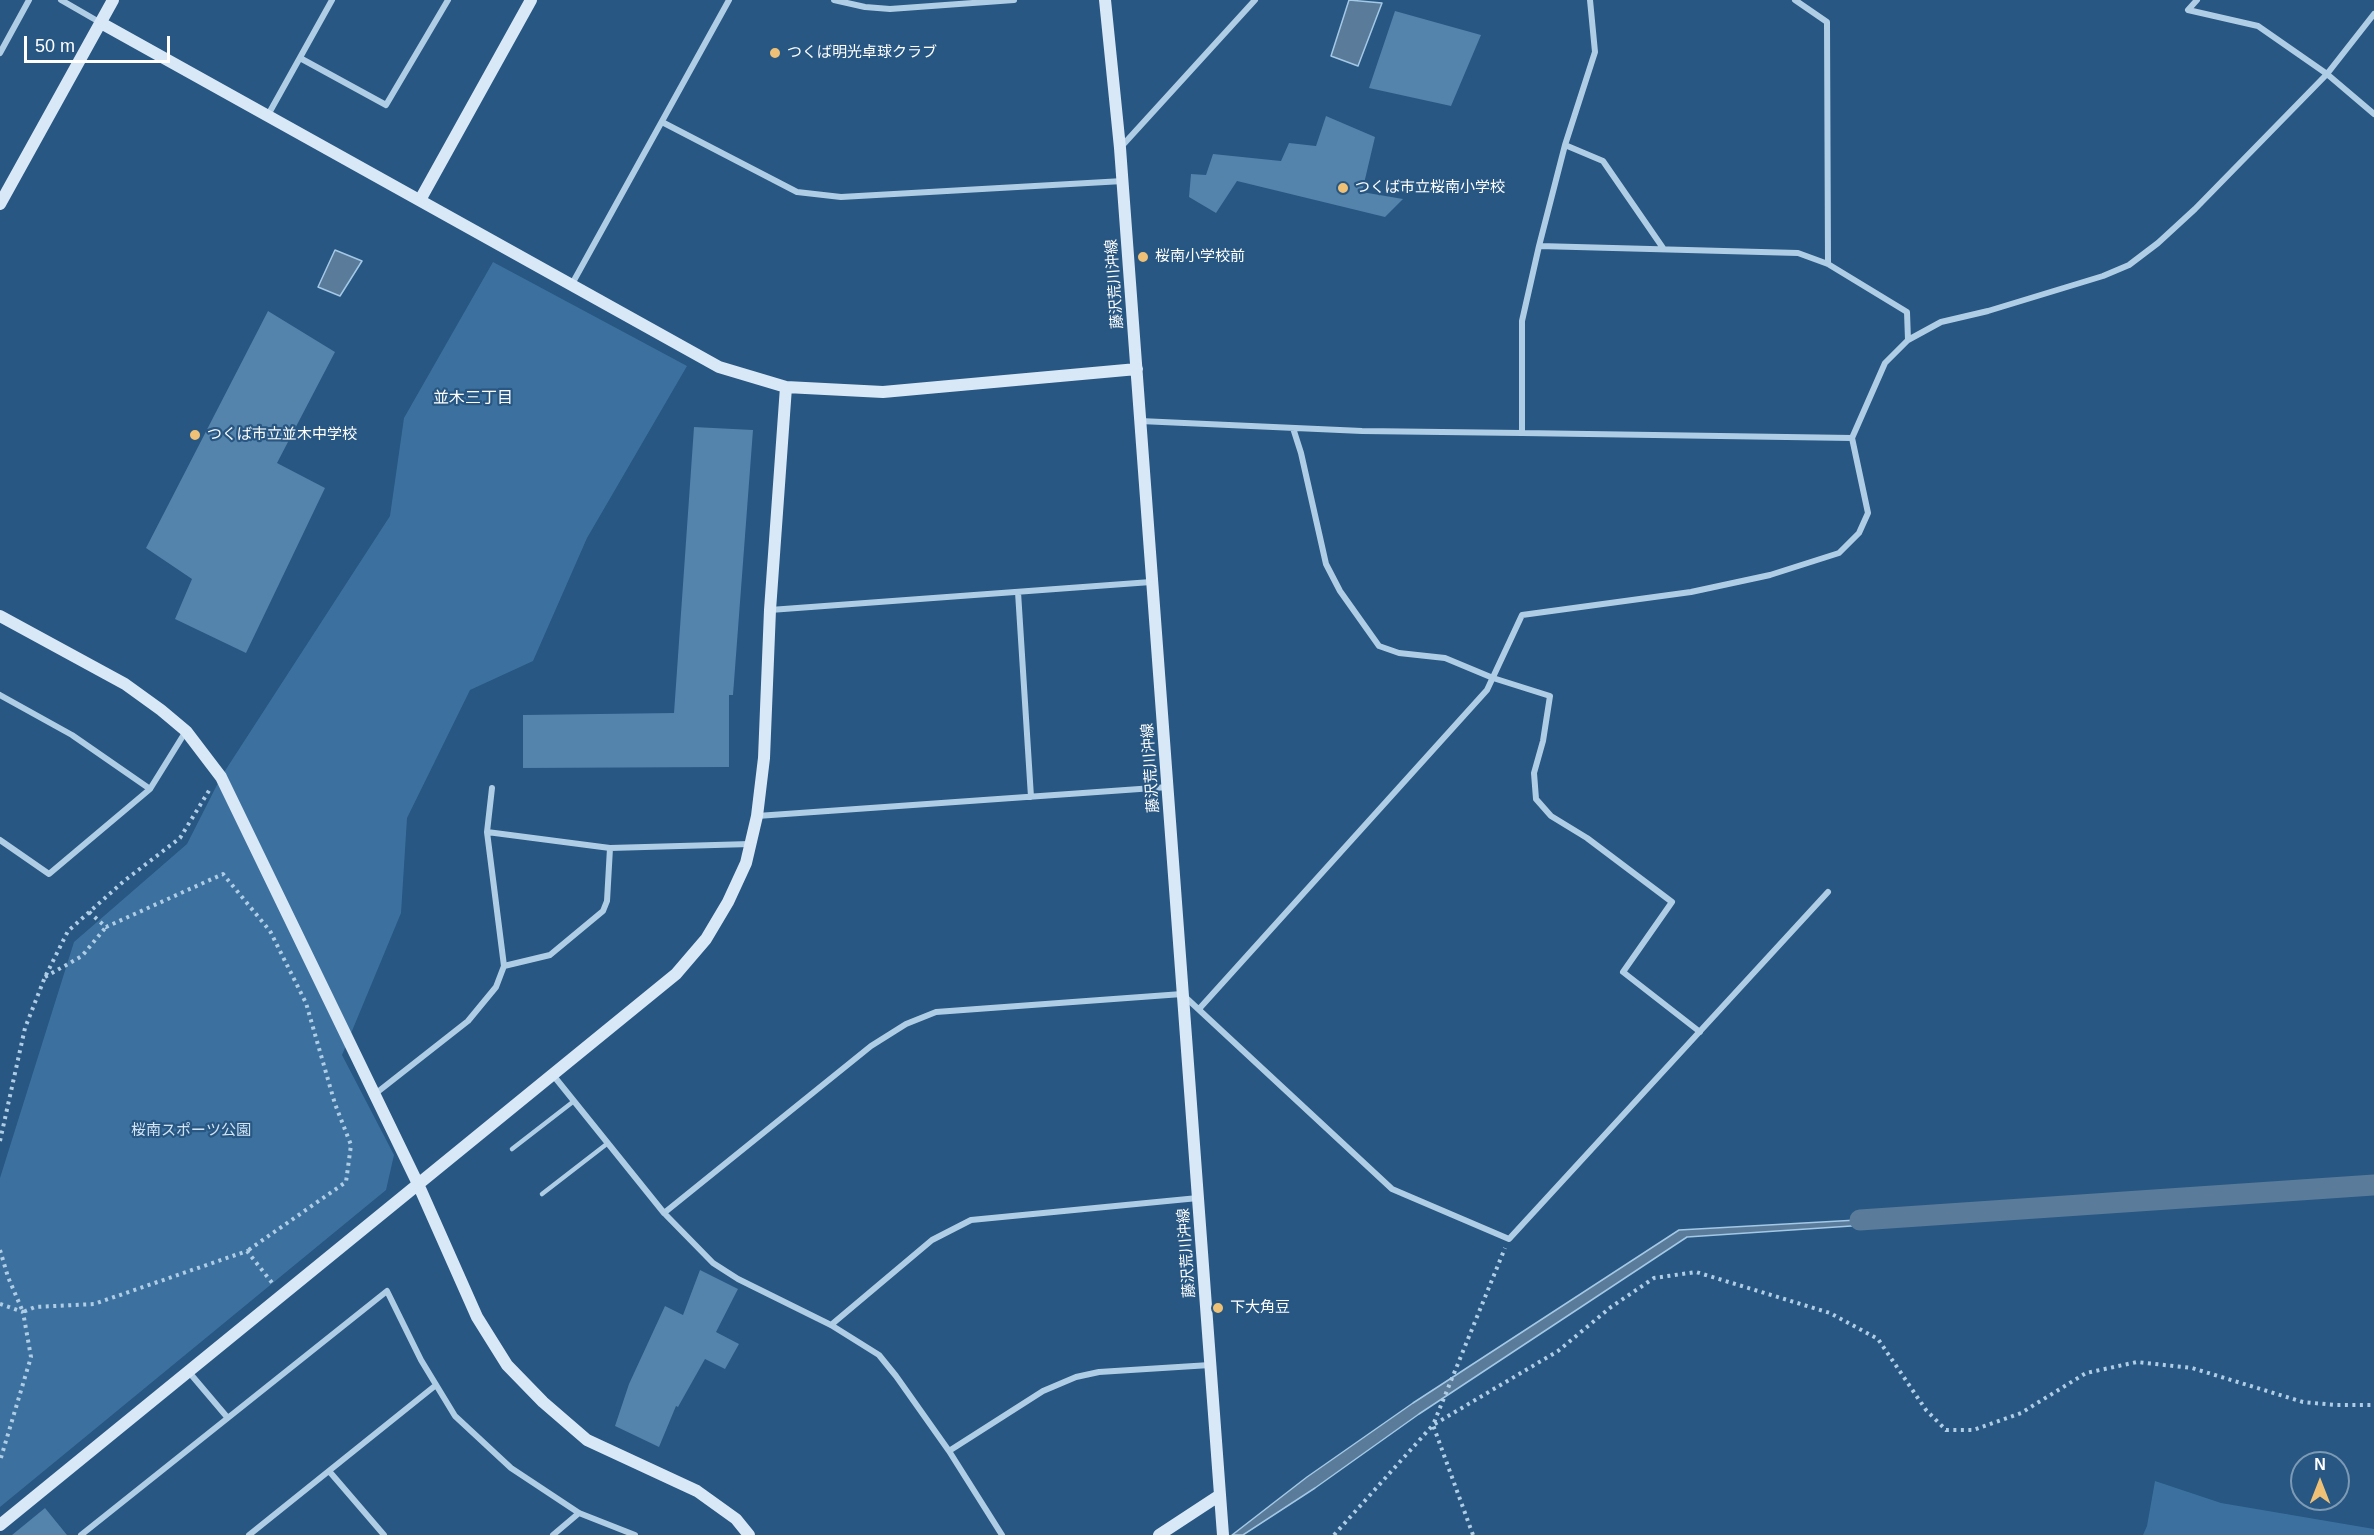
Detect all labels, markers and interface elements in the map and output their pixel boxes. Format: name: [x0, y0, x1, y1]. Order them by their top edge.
scale bar: [27, 24, 172, 62]
text: 50 m: [35, 36, 75, 56]
place label: つくば明光卓球クラブ: [787, 44, 937, 62]
marker: つくば明光卓球クラブ: [768, 46, 782, 60]
place label: つくば市立桜南小学校: [1355, 179, 1505, 197]
marker: つくば市立桜南小学校: [1336, 181, 1350, 195]
street label: 藤沢荒川沖線: [1103, 238, 1127, 330]
place label: 桜南小学校前: [1155, 248, 1245, 266]
marker: 桜南小学校前: [1136, 250, 1150, 264]
district label: 並木三丁目: [433, 389, 513, 409]
place label: つくば市立並木中学校: [207, 426, 357, 444]
marker: つくば市立並木中学校: [188, 428, 202, 442]
street label: 藤沢荒川沖線: [1139, 722, 1163, 814]
park label: 桜南スポーツ公園: [131, 1122, 251, 1140]
street label: 藤沢荒川沖線: [1175, 1207, 1199, 1299]
place label: 下大角豆: [1230, 1299, 1290, 1317]
marker: 下大角豆: [1211, 1301, 1225, 1315]
north arrow: [2290, 1451, 2350, 1511]
text: N: [2314, 1456, 2326, 1473]

